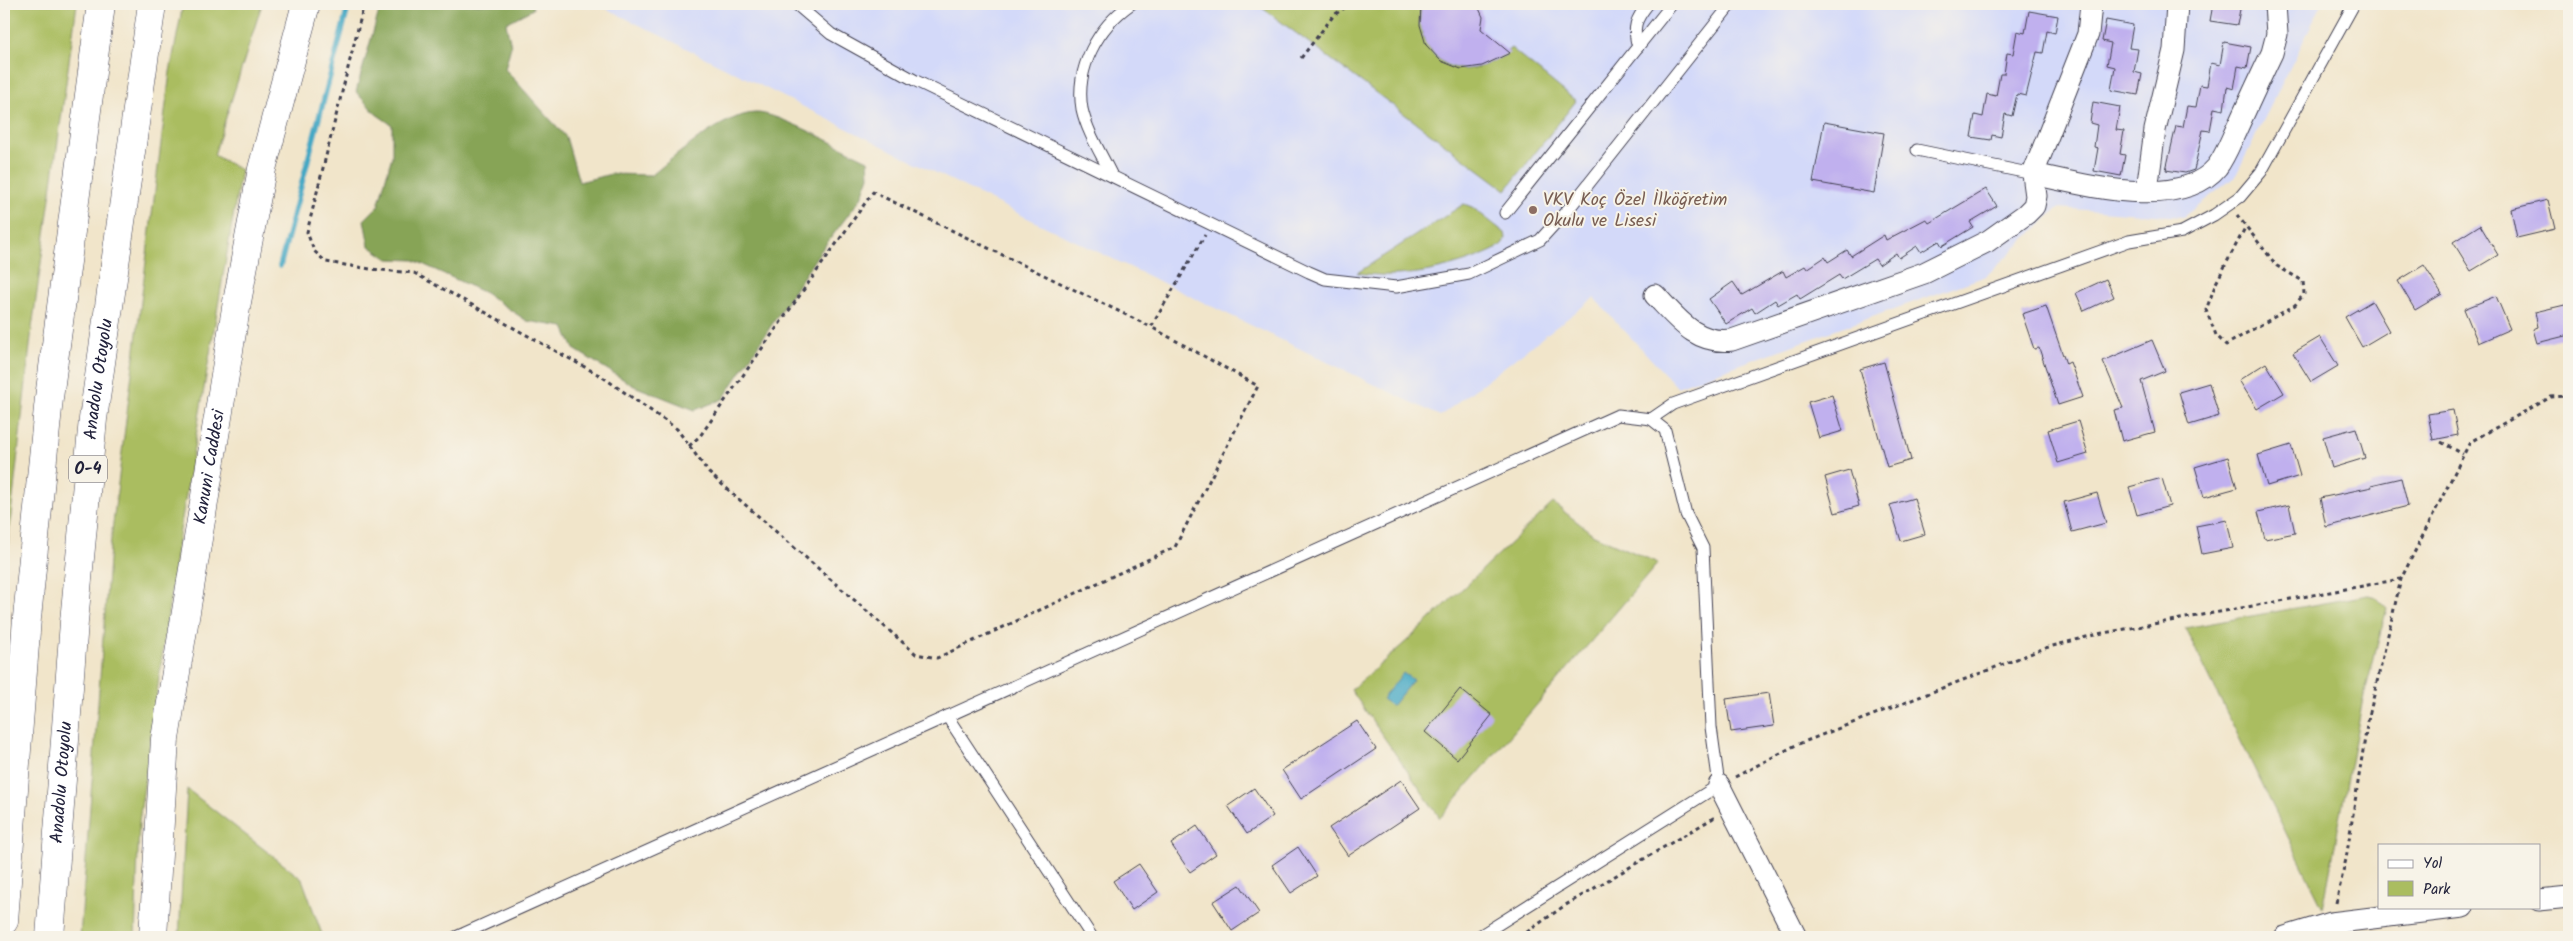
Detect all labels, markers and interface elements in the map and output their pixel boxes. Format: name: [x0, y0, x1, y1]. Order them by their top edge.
place label: VKV Koç Özel İlköğretim Okulu ve Lisesi: [1543, 186, 1727, 236]
marker: VKV Koç Özel İlköğretim Okulu ve Lisesi: [1527, 204, 1539, 216]
street label: Anadolu Otoyolu: [77, 316, 122, 441]
street label: Kanuni Caddesi: [186, 407, 234, 527]
road number: O-4: [69, 456, 107, 482]
street label: Anadolu Otoyolu: [43, 720, 81, 845]
legend: [2378, 844, 2540, 908]
text: Yol: [2423, 852, 2442, 876]
text: Park: [2423, 878, 2451, 902]

